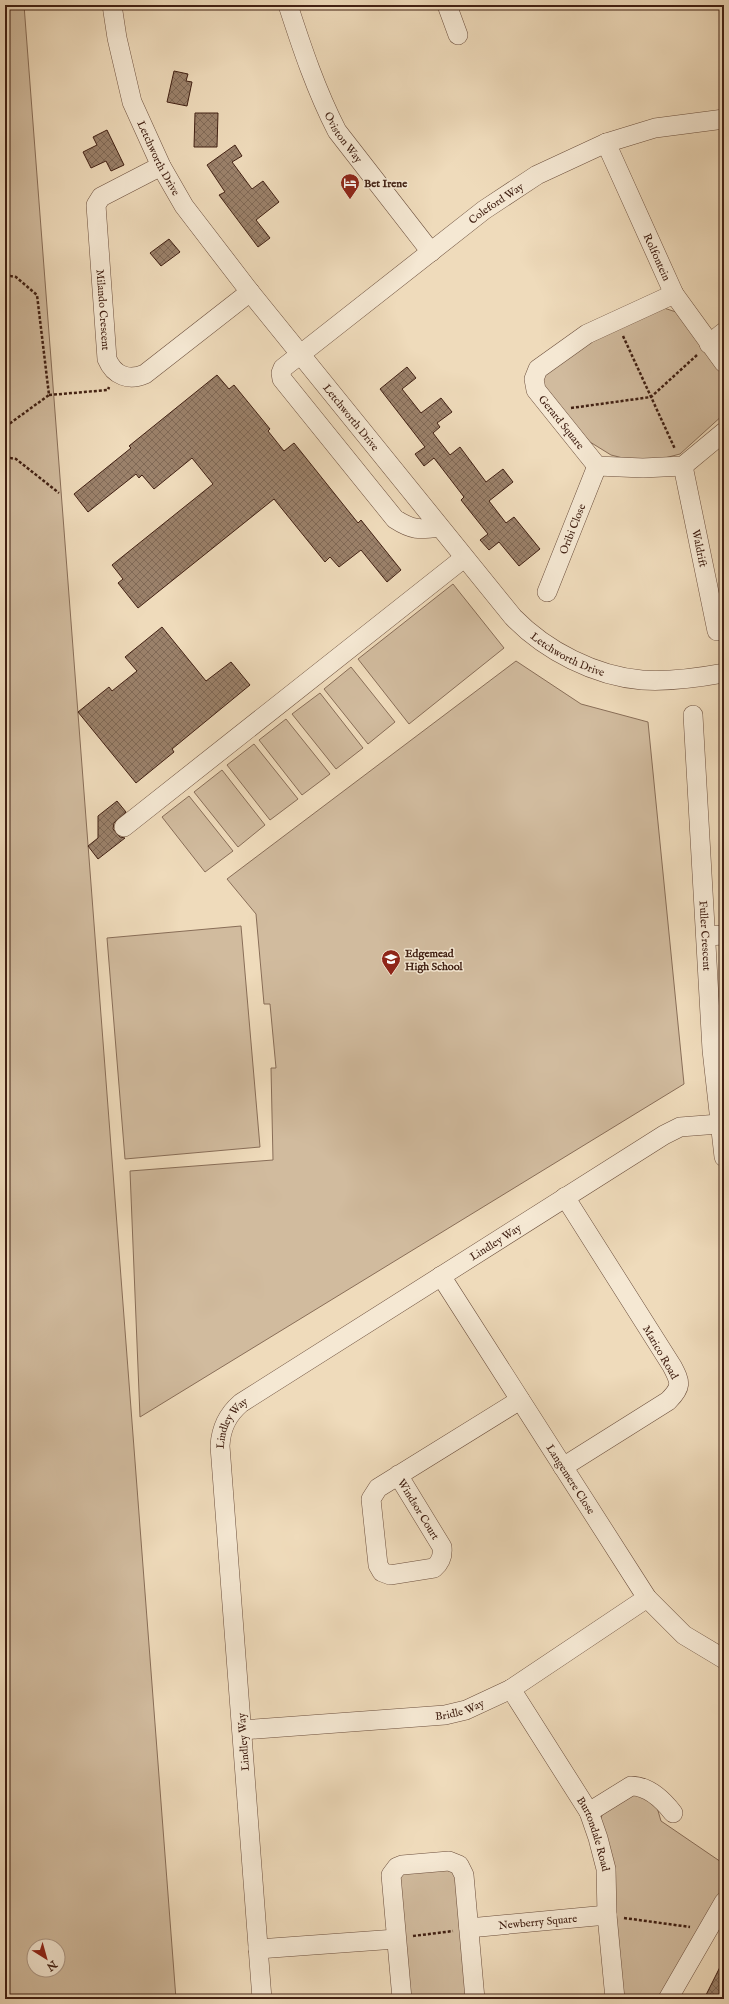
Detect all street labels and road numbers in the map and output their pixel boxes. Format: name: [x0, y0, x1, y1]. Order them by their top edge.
street label: Oviston Way: [321, 110, 365, 166]
street label: Letchworth Drive: [133, 119, 182, 198]
street label: Coleford Way: [466, 180, 527, 228]
street label: Rolfontein: [640, 231, 673, 283]
street label: Milando Crescent: [93, 269, 112, 351]
street label: Letchworth Drive: [319, 382, 382, 454]
street label: Gerard Square: [535, 393, 587, 453]
street label: Oribi Close: [557, 502, 589, 556]
street label: Waldrift: [688, 528, 710, 569]
street label: Letchworth Drive: [527, 630, 606, 680]
street label: Fuller Crescent: [696, 900, 714, 971]
street label: Lindley Way: [468, 1221, 525, 1264]
street label: Marico Road: [639, 1323, 681, 1382]
street label: Lindley Way: [214, 1394, 251, 1449]
street label: Langemere Close: [543, 1442, 598, 1517]
street label: Windsor Court: [394, 1477, 442, 1543]
street label: Bridle Way: [435, 1696, 487, 1724]
street label: Lindley Way: [235, 1712, 253, 1771]
street label: Burtondale Road: [573, 1794, 612, 1873]
street label: Newberry Square: [498, 1912, 578, 1933]

